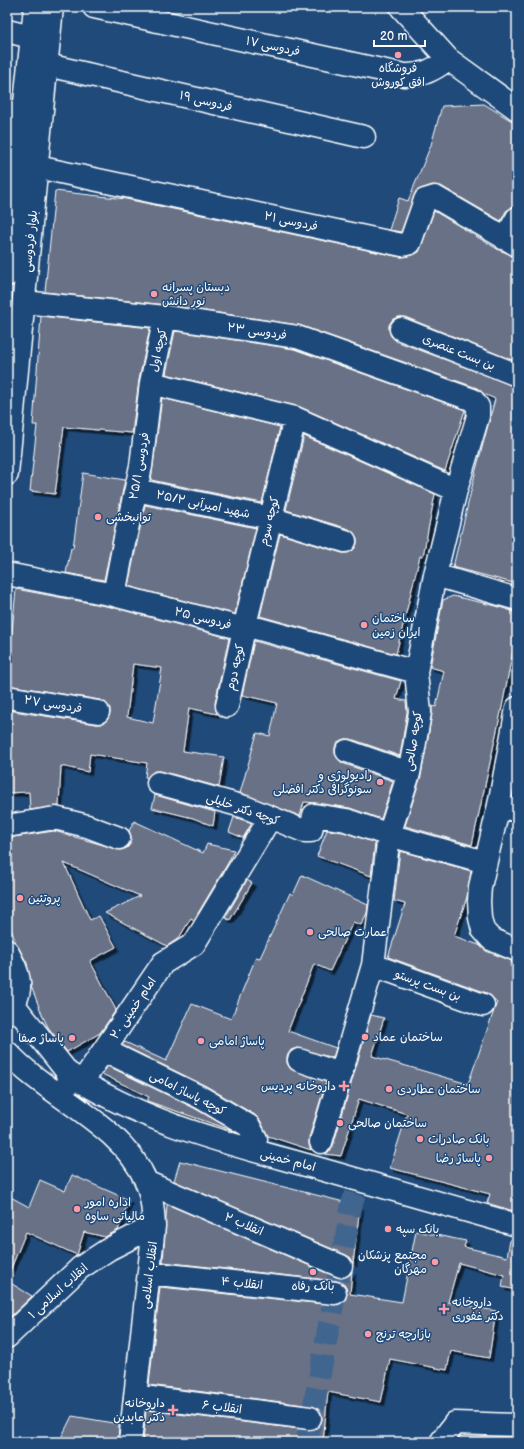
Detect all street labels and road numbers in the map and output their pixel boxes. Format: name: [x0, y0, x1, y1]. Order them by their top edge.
street label: فردوسی ۱۷: [244, 33, 301, 60]
street label: فردوسی ۱۹: [178, 88, 234, 115]
street label: فردوسی ۲۱: [263, 208, 319, 235]
street label: بلوار فردوسی: [20, 209, 41, 273]
street label: فردوسی ۲۳: [226, 320, 288, 343]
street label: کوچه اول: [147, 327, 170, 373]
street label: بن بست عنصری: [420, 331, 497, 374]
street label: فردوسی ۲۵/۱: [126, 431, 153, 501]
street label: شهید امیرآبی ۲۵/۲: [155, 487, 251, 522]
street label: کوچه سوم: [256, 495, 284, 548]
street label: فردوسی ۲۵: [173, 604, 233, 633]
street label: کوچه دوم: [223, 642, 249, 692]
street label: فردوسی ۲۷: [23, 692, 83, 716]
street label: کوچه صالحی: [401, 710, 426, 772]
street label: کوچه دکتر خلیلی: [204, 790, 281, 829]
street label: بن بست پرستو: [392, 966, 463, 1004]
street label: امام خمینی ۲۰: [107, 974, 161, 1043]
street label: کوچه پاساژ امامی: [147, 1068, 228, 1119]
street label: امام خمینی: [258, 1146, 317, 1176]
street label: انقلاب ۲: [222, 1210, 266, 1239]
street label: انقلاب اسلامی: [138, 1240, 161, 1310]
street label: انقلاب اسلامی ۱: [25, 1261, 91, 1322]
street label: انقلاب ۴: [220, 1274, 264, 1293]
street label: انقلاب ۶: [201, 1398, 243, 1417]

